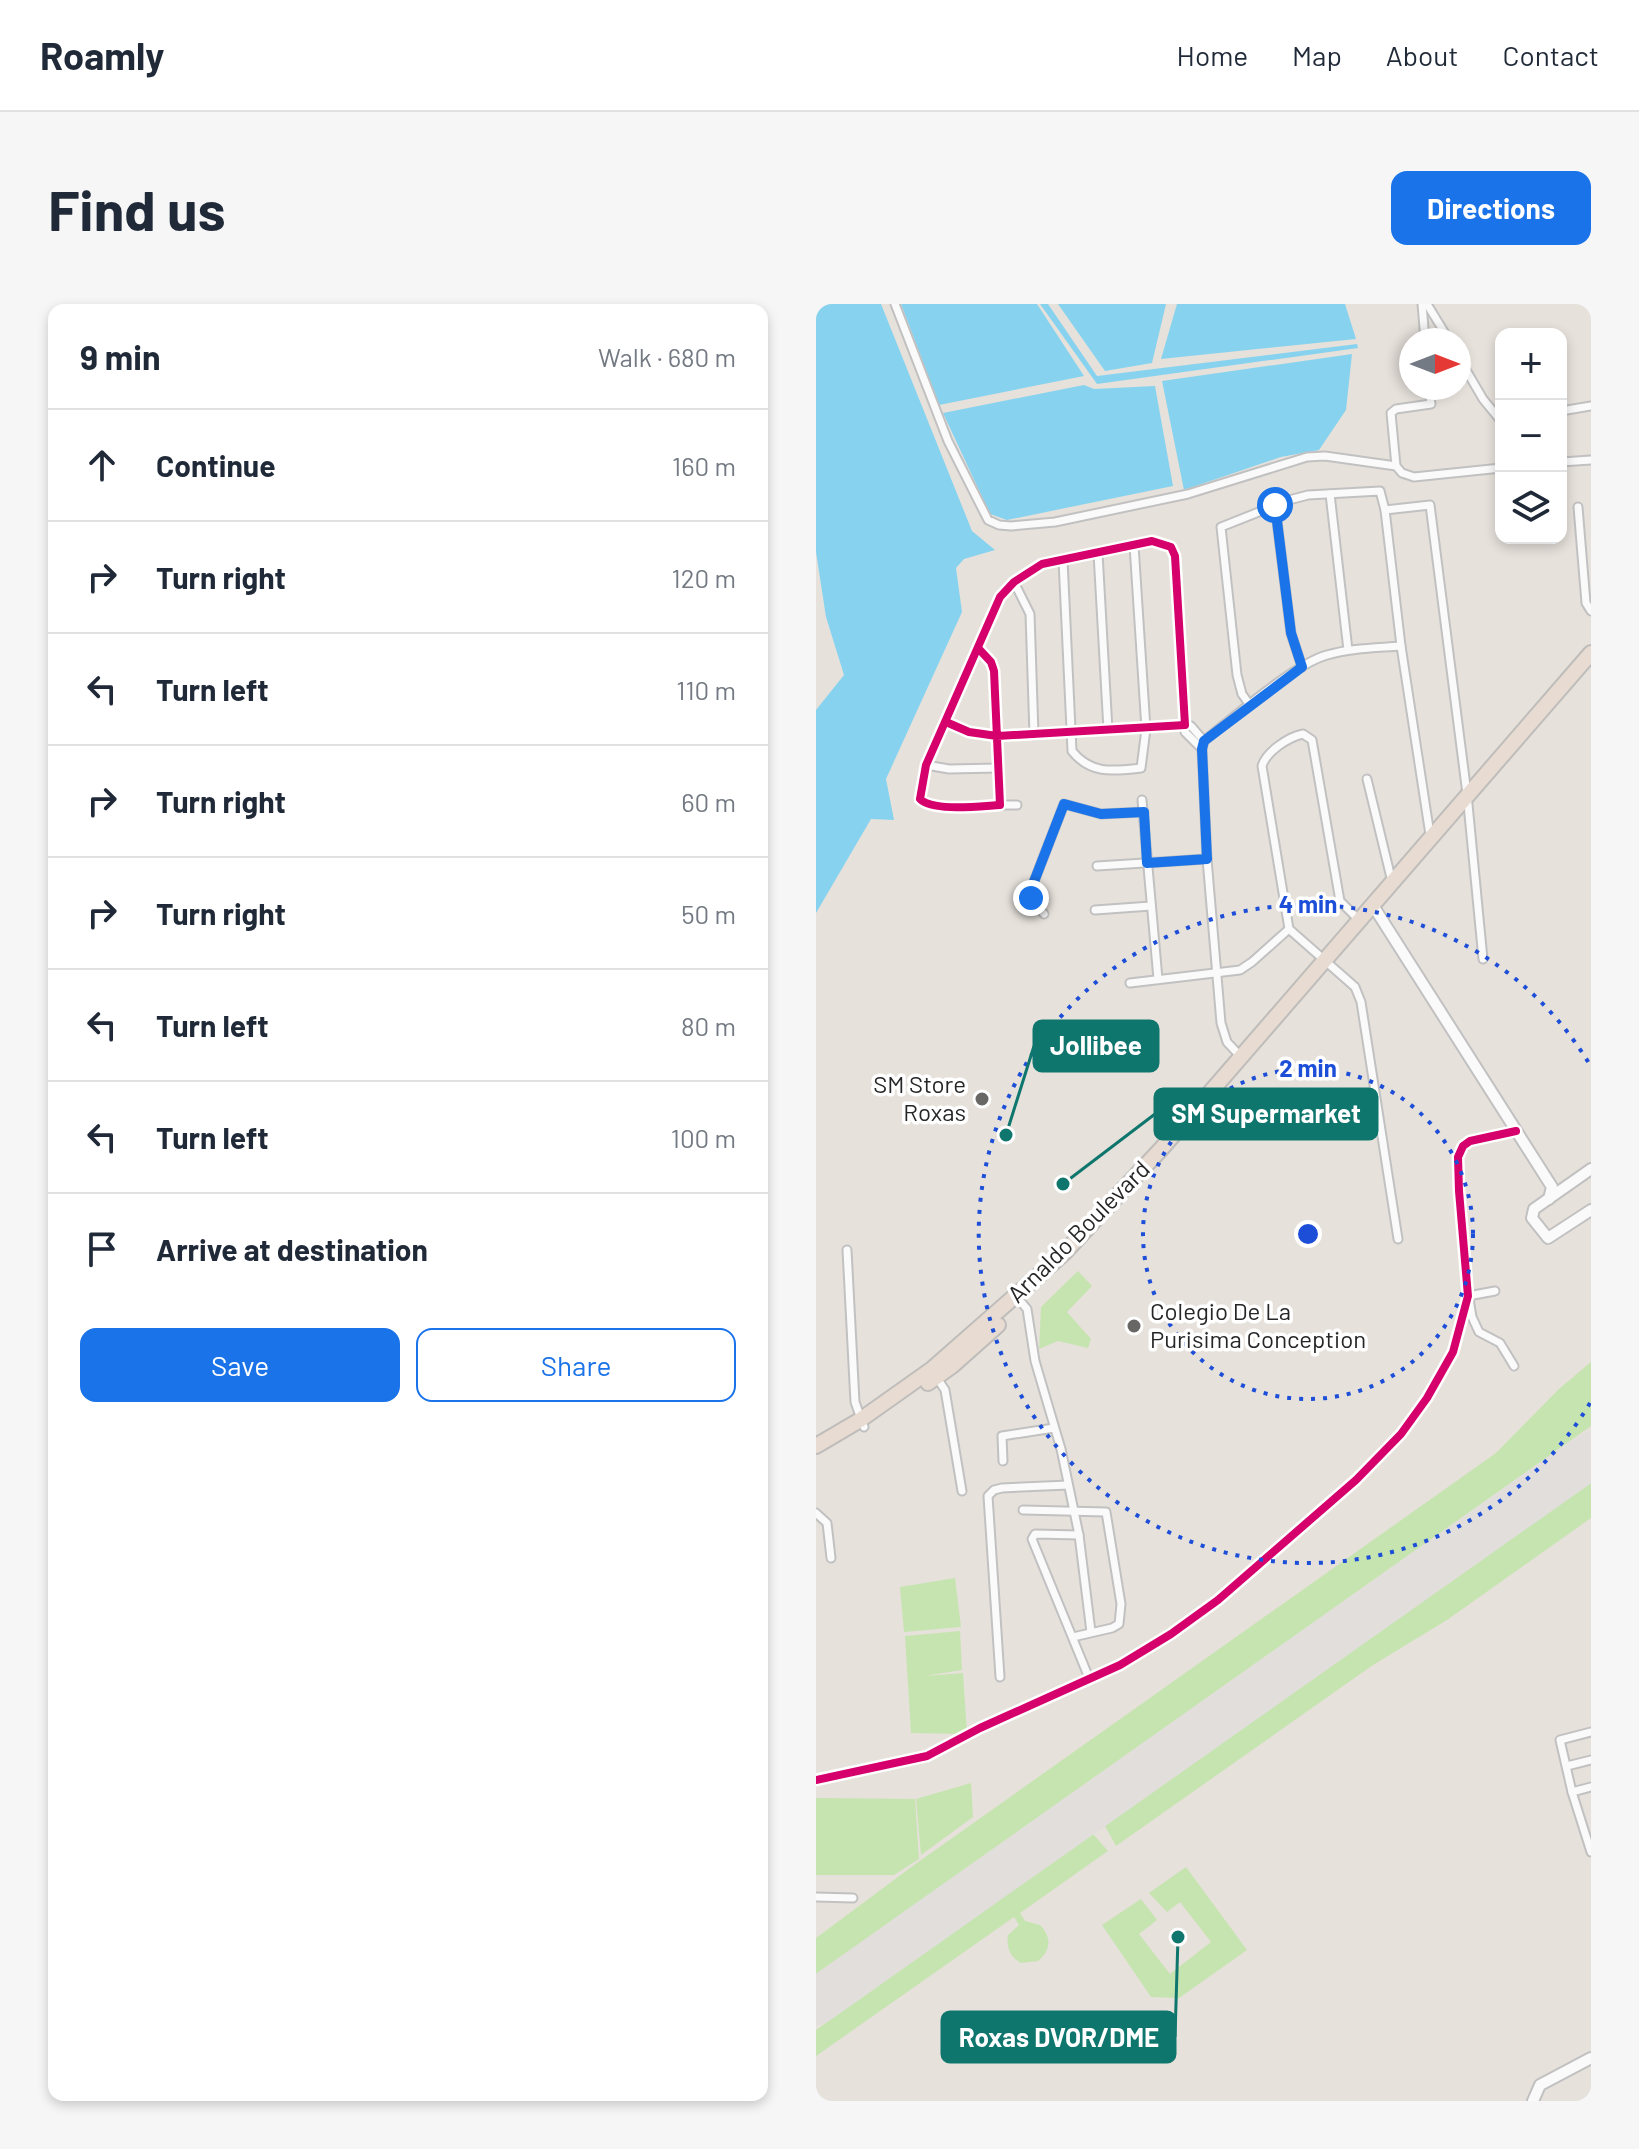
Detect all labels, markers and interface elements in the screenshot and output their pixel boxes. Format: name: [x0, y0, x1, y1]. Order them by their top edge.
text: Roamly: [40, 32, 164, 78]
text: Home: [1177, 38, 1248, 72]
text: Map: [1292, 38, 1342, 72]
text: About: [1386, 38, 1458, 72]
text: Contact: [1502, 38, 1599, 72]
button: Directions: [1391, 171, 1591, 245]
text: Find us: [48, 175, 226, 242]
north arrow: [1399, 328, 1471, 400]
map controls: [1495, 328, 1567, 544]
button: +: [1495, 328, 1567, 400]
text: 9 min: [80, 336, 161, 377]
text: Walk · 680 m: [598, 341, 736, 372]
button: −: [1495, 400, 1567, 472]
icon: ahead: [80, 443, 124, 487]
text: Continue: [156, 447, 276, 483]
text: 160 m: [672, 450, 736, 481]
button: layers: [1495, 472, 1567, 544]
route start: [1257, 487, 1293, 523]
icon: right: [80, 555, 124, 599]
text: Turn right: [156, 559, 286, 595]
text: 120 m: [672, 562, 736, 593]
icon: left: [80, 667, 124, 711]
text: Turn left: [156, 671, 269, 707]
text: 110 m: [676, 674, 736, 705]
icon: right: [80, 779, 124, 823]
text: Turn right: [156, 783, 286, 819]
text: 60 m: [681, 786, 736, 817]
route end: [1013, 880, 1049, 916]
text: 4 min: [1279, 889, 1337, 918]
icon: right: [80, 891, 124, 935]
text: Turn right: [156, 895, 286, 931]
text: 50 m: [681, 898, 736, 929]
icon: left: [80, 1003, 124, 1047]
text: Turn left: [156, 1007, 269, 1043]
text: 80 m: [681, 1010, 736, 1041]
callout: Jollibee: [1034, 1021, 1158, 1071]
text: Jollibee: [1050, 1029, 1142, 1060]
text: 2 min: [1279, 1053, 1337, 1082]
place label: SM Store Roxas: [873, 1069, 966, 1126]
callout: SM Supermarket: [1155, 1089, 1377, 1139]
marker: SM Store Roxas: [973, 1090, 991, 1108]
text: SM Supermarket: [1171, 1097, 1361, 1128]
icon: left: [80, 1115, 124, 1159]
text: Turn left: [156, 1119, 269, 1155]
text: 100 m: [671, 1122, 736, 1153]
street label: Arnaldo Boulevard: [1001, 1154, 1155, 1308]
centre of rings: [1294, 1220, 1322, 1248]
icon: arrive: [80, 1227, 124, 1271]
text: Arrive at destination: [156, 1231, 428, 1267]
place label: Colegio De La Purisima Conception: [1150, 1296, 1366, 1353]
marker: Colegio De La Purisima Conception: [1125, 1317, 1143, 1335]
button: Save: [80, 1328, 400, 1402]
button: Share: [416, 1328, 736, 1402]
callout: Roxas DVOR/DME: [942, 2012, 1175, 2062]
text: Roxas DVOR/DME: [959, 2021, 1159, 2052]

